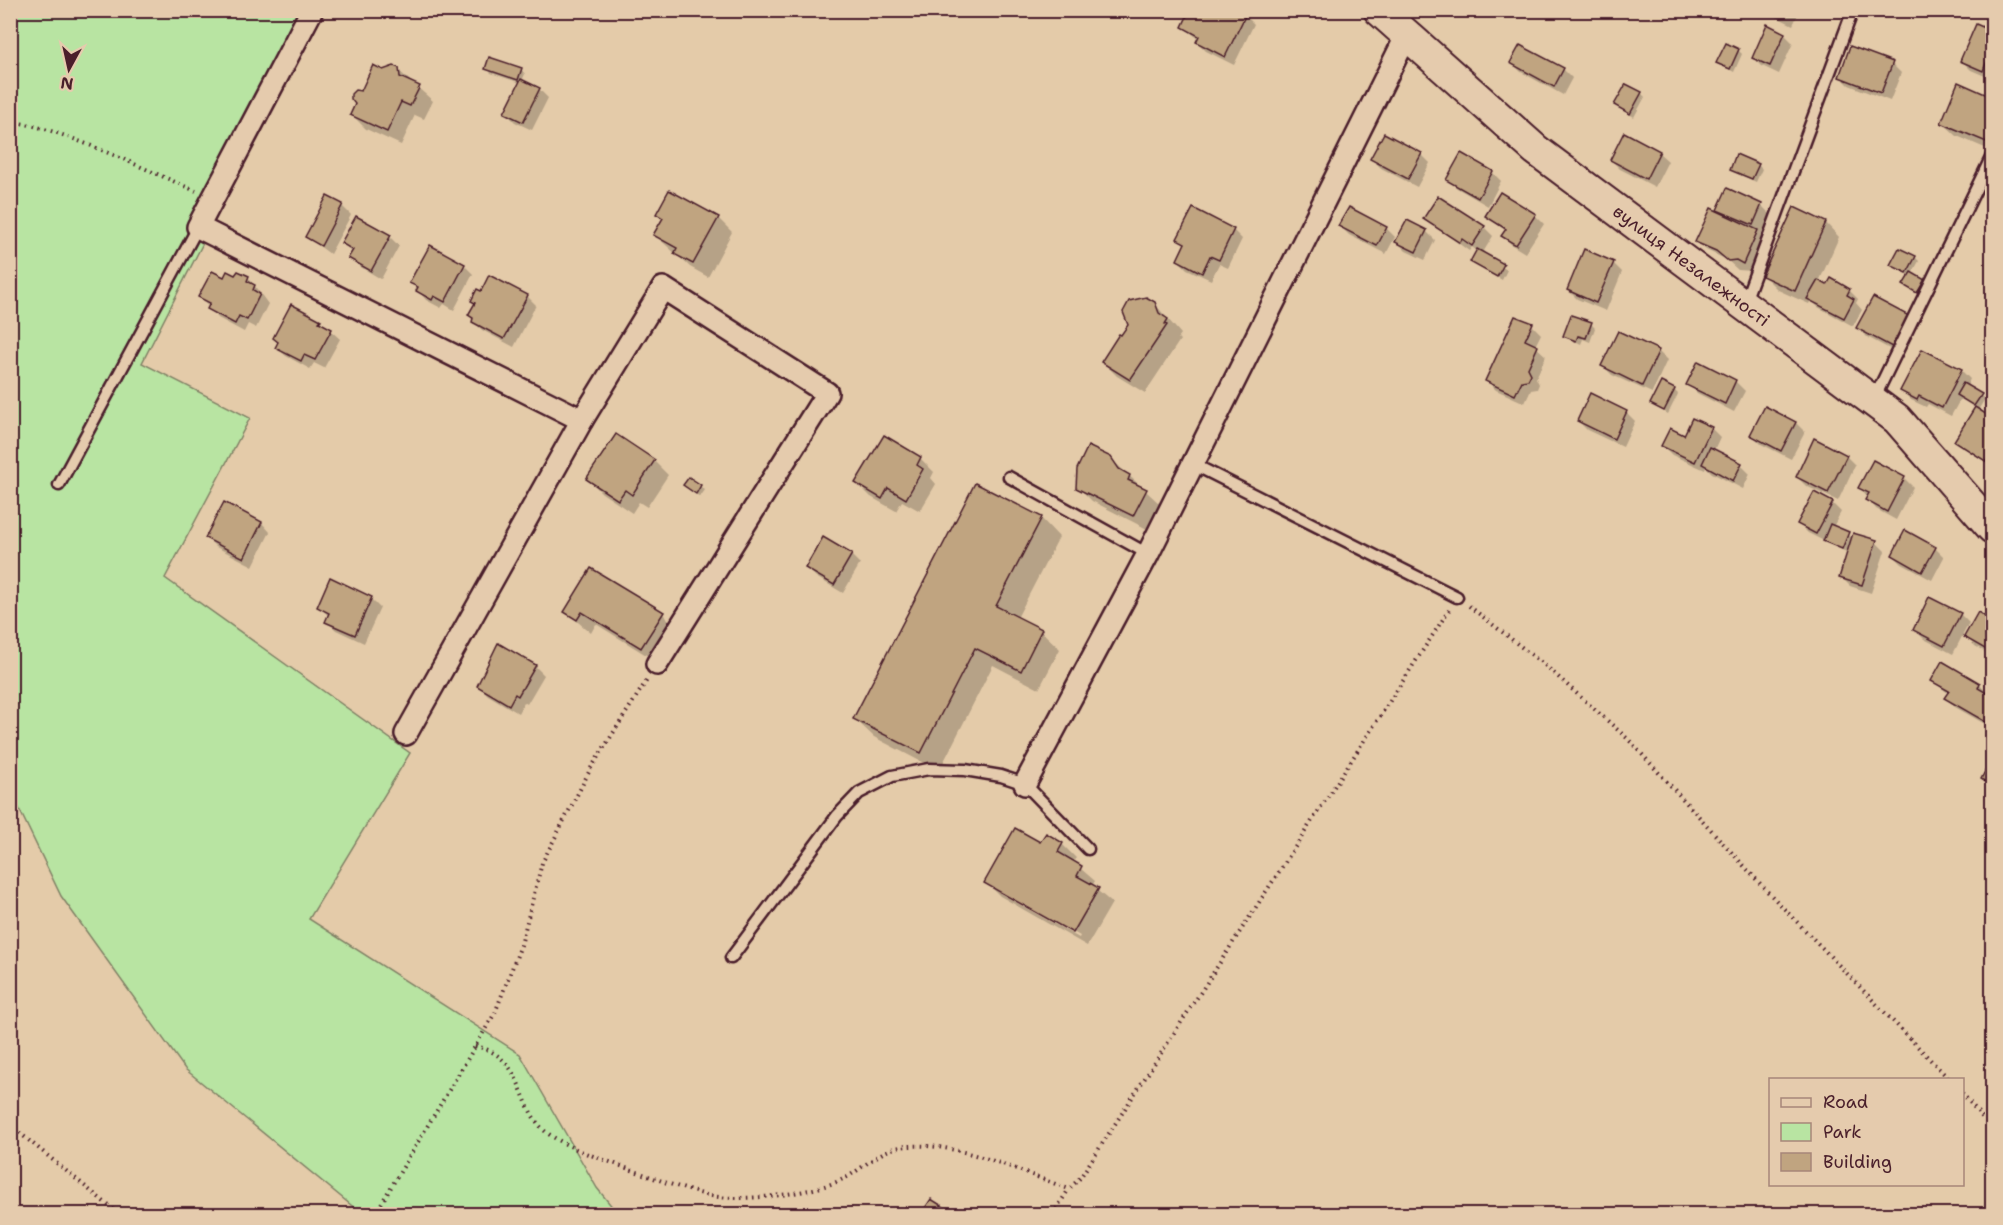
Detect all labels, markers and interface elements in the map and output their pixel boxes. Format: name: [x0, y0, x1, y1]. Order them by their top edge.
north arrow: [39, 39, 99, 99]
text: N: [59, 72, 75, 95]
street label: вулиця Незалежності: [1608, 199, 1775, 332]
legend: [1769, 1078, 1964, 1186]
text: Road: [1823, 1090, 1868, 1114]
text: Park: [1823, 1120, 1862, 1144]
text: Building: [1823, 1150, 1892, 1174]

